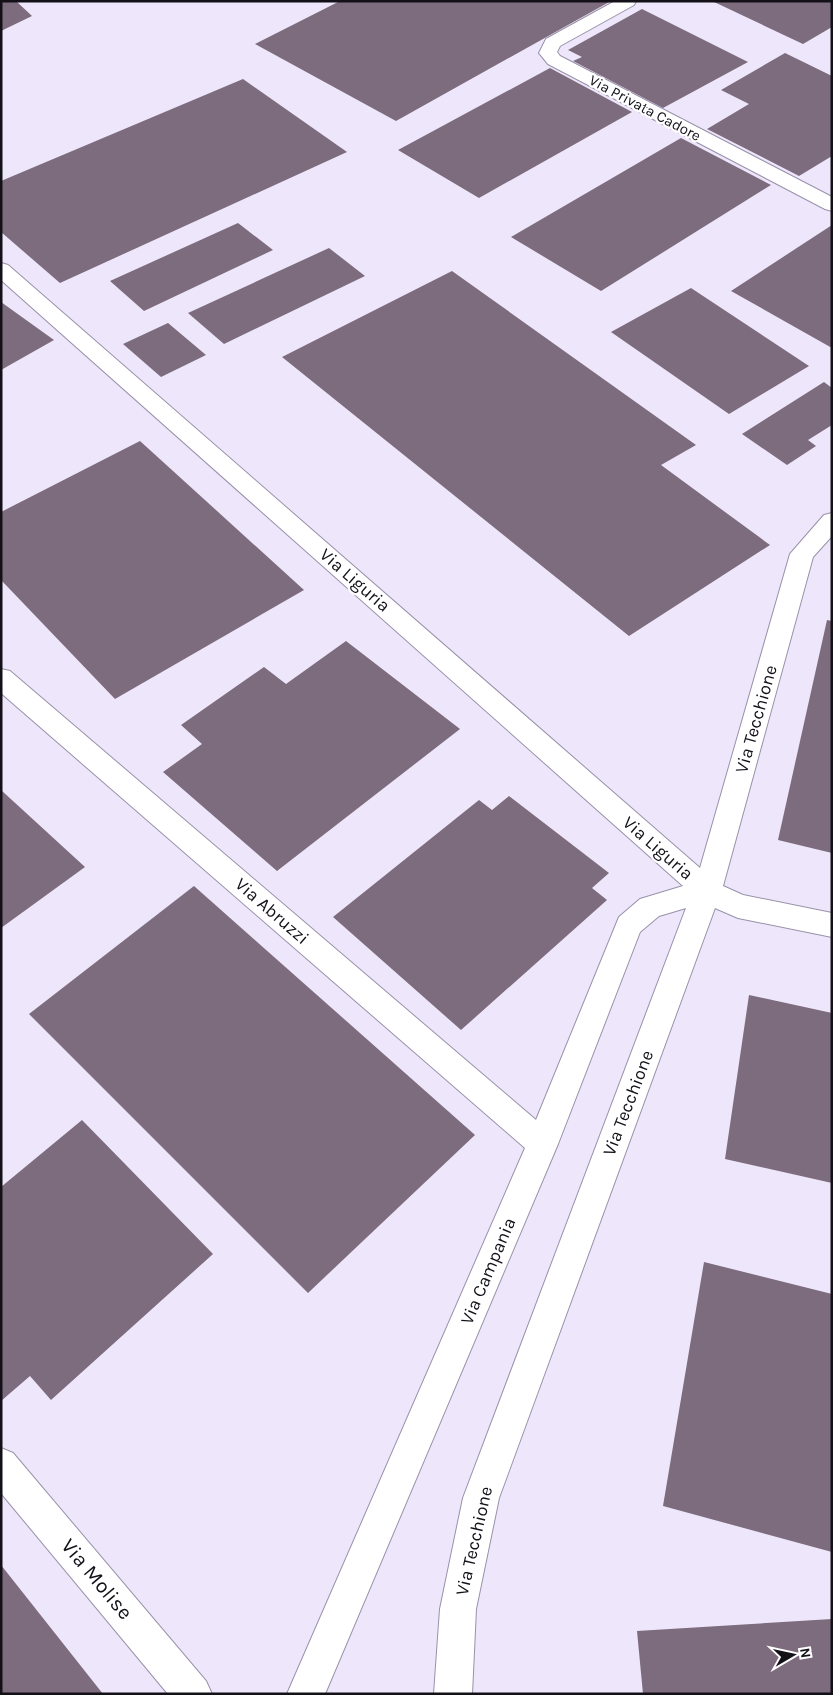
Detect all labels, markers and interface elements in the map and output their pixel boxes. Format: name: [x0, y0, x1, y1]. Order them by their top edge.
street label: Via Privata Cadore: [586, 71, 704, 145]
street label: Via Liguria: [315, 543, 395, 617]
street label: Via Tecchione: [730, 662, 782, 776]
street label: Via Liguria: [618, 811, 698, 885]
street label: Via Abruzzi: [231, 873, 313, 949]
street label: Via Tecchione: [598, 1047, 658, 1159]
street label: Via Campania: [456, 1214, 520, 1328]
street label: Via Tecchione: [451, 1484, 497, 1598]
street label: Via Molise: [56, 1534, 138, 1624]
north arrow: [768, 1630, 818, 1680]
text: N: [796, 1647, 815, 1659]

